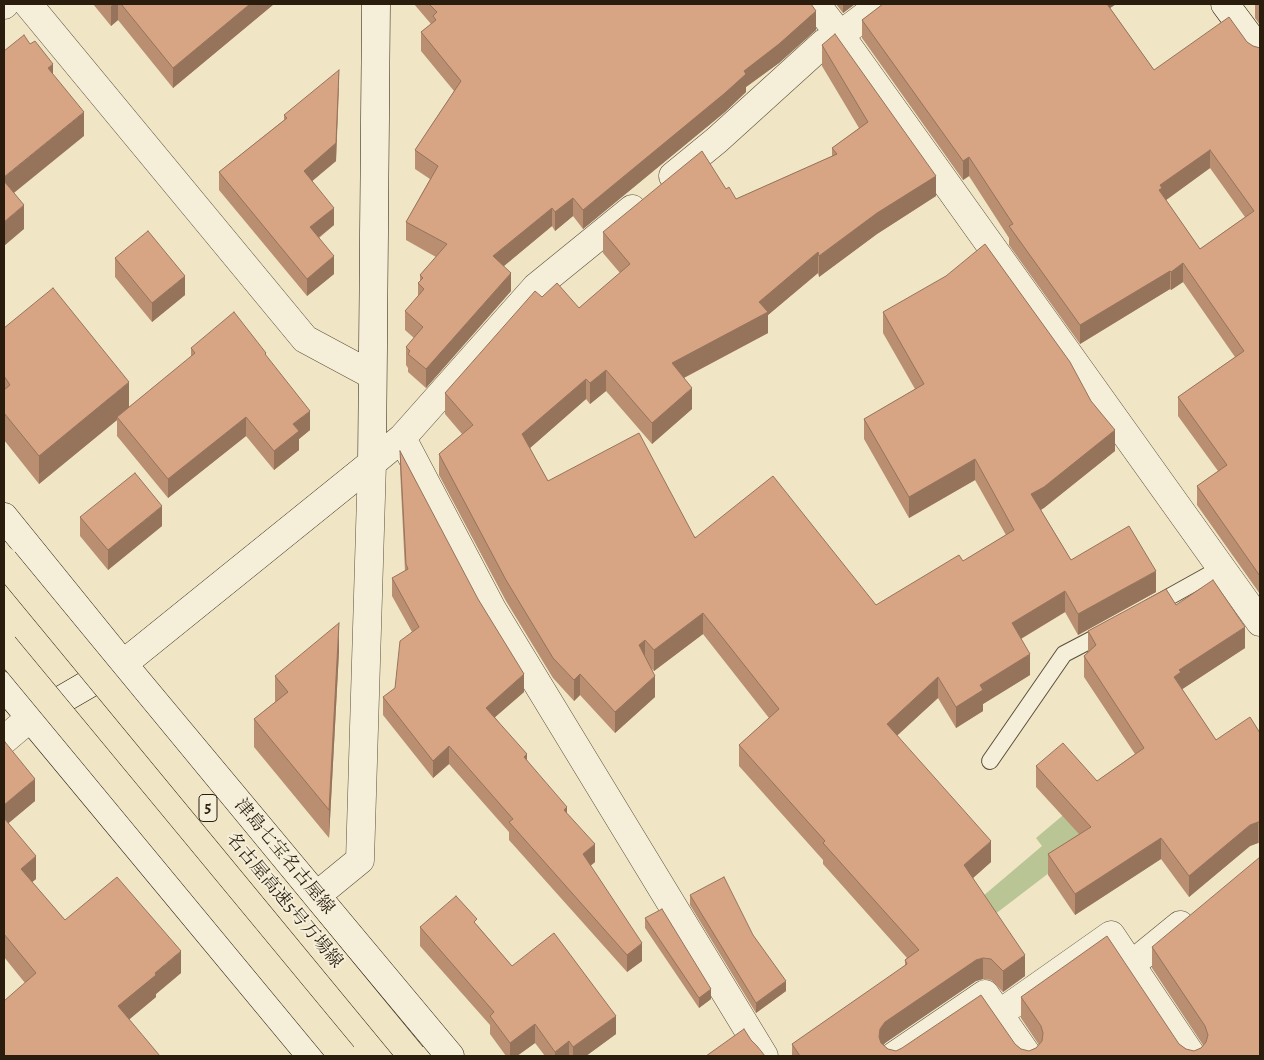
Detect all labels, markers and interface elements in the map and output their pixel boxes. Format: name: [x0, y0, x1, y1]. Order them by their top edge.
road number: 5: [199, 794, 217, 821]
street label: 津島七宝名古屋線: [229, 795, 339, 919]
street label: 名古屋高速5号万場線: [221, 829, 347, 973]

